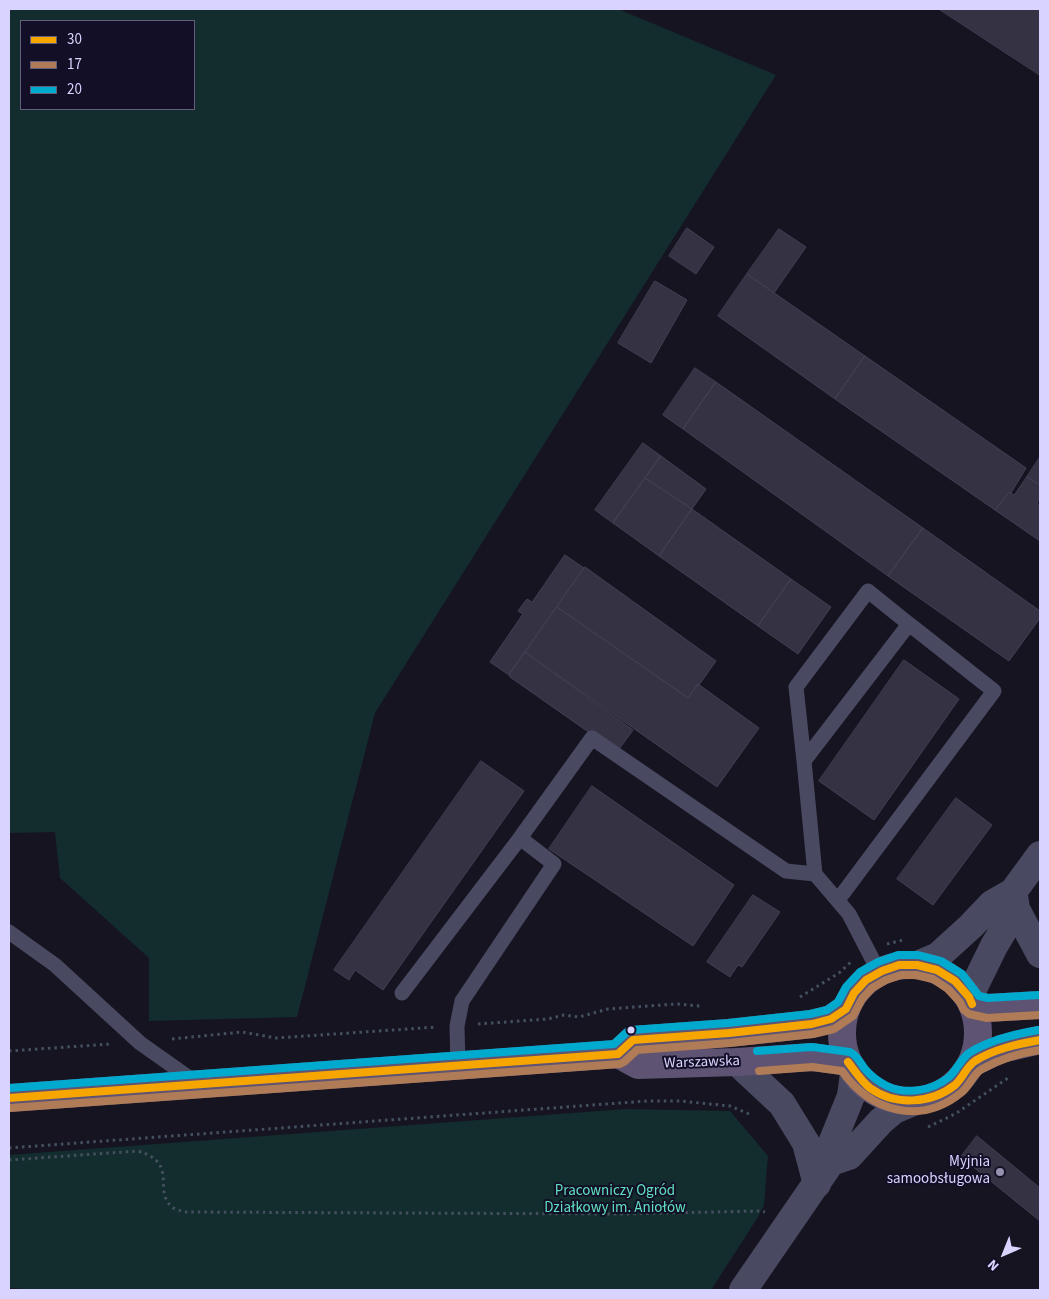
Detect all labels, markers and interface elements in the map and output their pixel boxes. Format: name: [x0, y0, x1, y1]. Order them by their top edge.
legend: [20, 20, 195, 110]
text: 30: [67, 29, 82, 50]
text: 17: [67, 54, 82, 75]
text: 20: [67, 79, 82, 100]
unlabelled marker: [626, 1025, 636, 1035]
street label: Warszawska: [664, 1053, 740, 1073]
place label: Myjnia samoobsługowa: [887, 1154, 990, 1189]
marker: Myjnia samoobsługowa: [994, 1166, 1006, 1178]
park label: Pracowniczy Ogród Działkowy im. Aniołów: [544, 1183, 686, 1218]
north arrow: [979, 1229, 1029, 1279]
text: N: [983, 1254, 1004, 1275]

